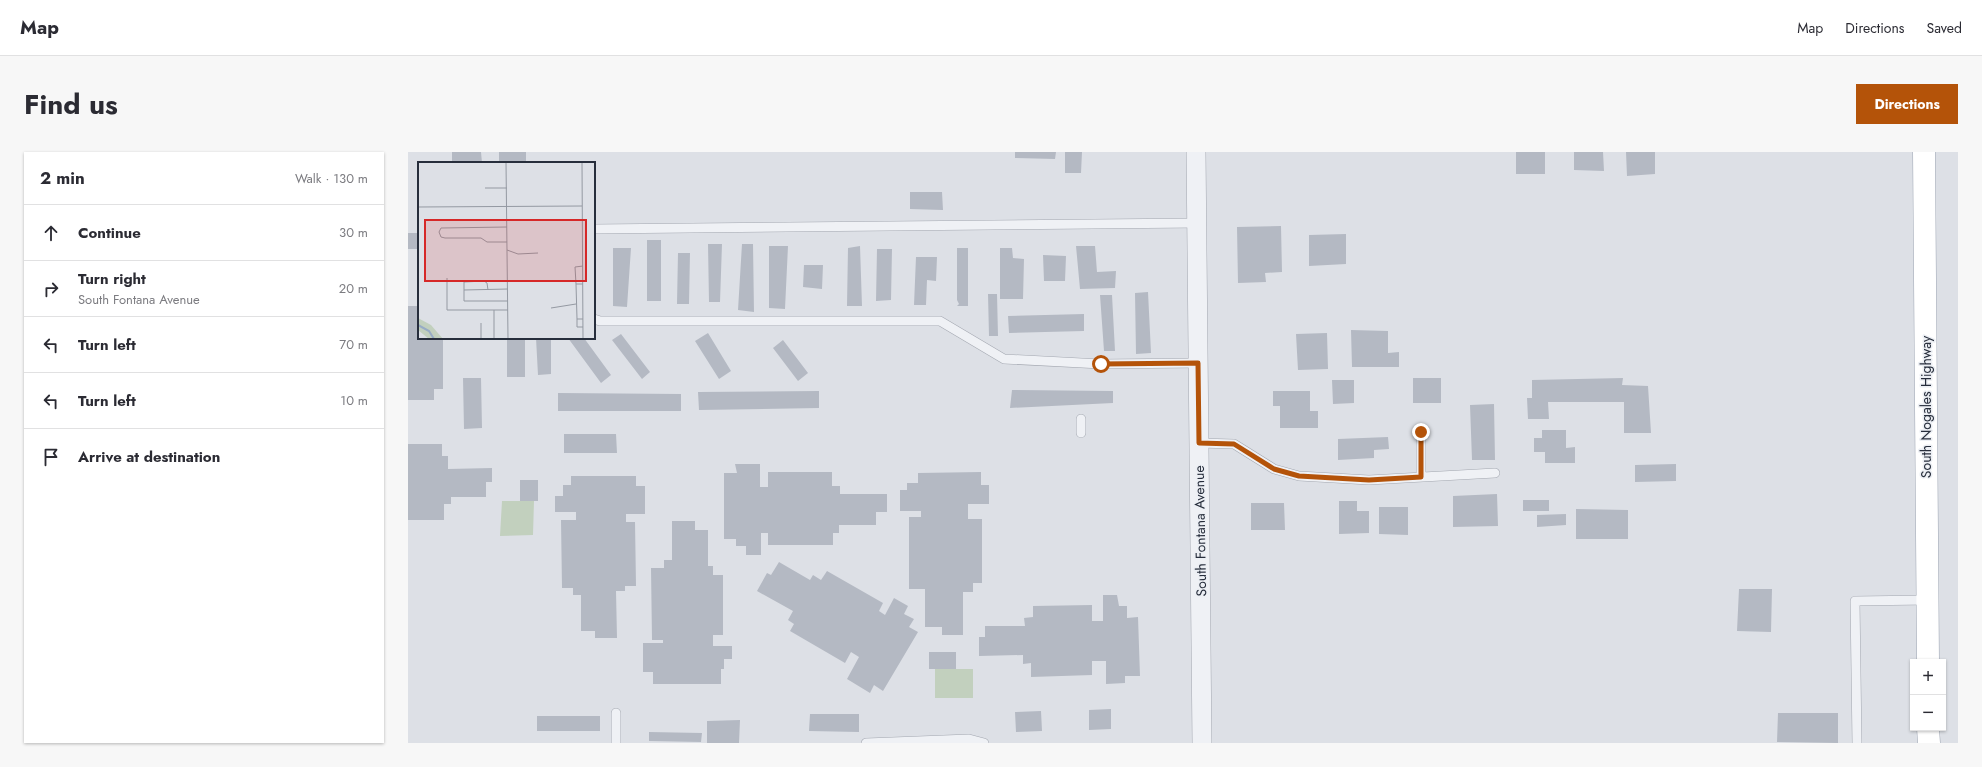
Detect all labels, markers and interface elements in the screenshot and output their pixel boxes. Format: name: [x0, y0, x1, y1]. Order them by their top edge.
text: Map: [20, 14, 59, 41]
text: Map: [1797, 18, 1823, 38]
text: Directions: [1845, 18, 1905, 38]
text: Saved: [1927, 18, 1962, 38]
text: Find us: [24, 84, 118, 125]
button: Directions: [1856, 84, 1958, 124]
inset map: [418, 162, 595, 339]
text: 2 min: [40, 166, 85, 190]
text: Walk · 130 m: [295, 169, 368, 188]
icon: ahead: [40, 222, 62, 244]
text: Continue: [78, 222, 141, 244]
text: 30 m: [339, 223, 368, 242]
text: Turn right: [78, 268, 146, 290]
icon: right: [40, 278, 62, 300]
text: 20 m: [339, 279, 368, 298]
text: South Fontana Avenue: [78, 290, 200, 309]
icon: left: [40, 334, 62, 356]
text: Turn left: [78, 334, 136, 356]
text: 70 m: [339, 335, 368, 354]
street label: South Nogales Highway: [1916, 335, 1936, 478]
route start: [1092, 355, 1110, 373]
icon: left: [40, 390, 62, 412]
text: Turn left: [78, 390, 136, 412]
text: 10 m: [340, 391, 368, 410]
route end: [1412, 423, 1430, 441]
icon: arrive: [40, 446, 62, 468]
text: Arrive at destination: [78, 446, 220, 468]
street label: South Fontana Avenue: [1189, 465, 1211, 597]
map controls: [1910, 659, 1946, 731]
button: +: [1910, 659, 1946, 695]
button: −: [1910, 695, 1946, 731]

